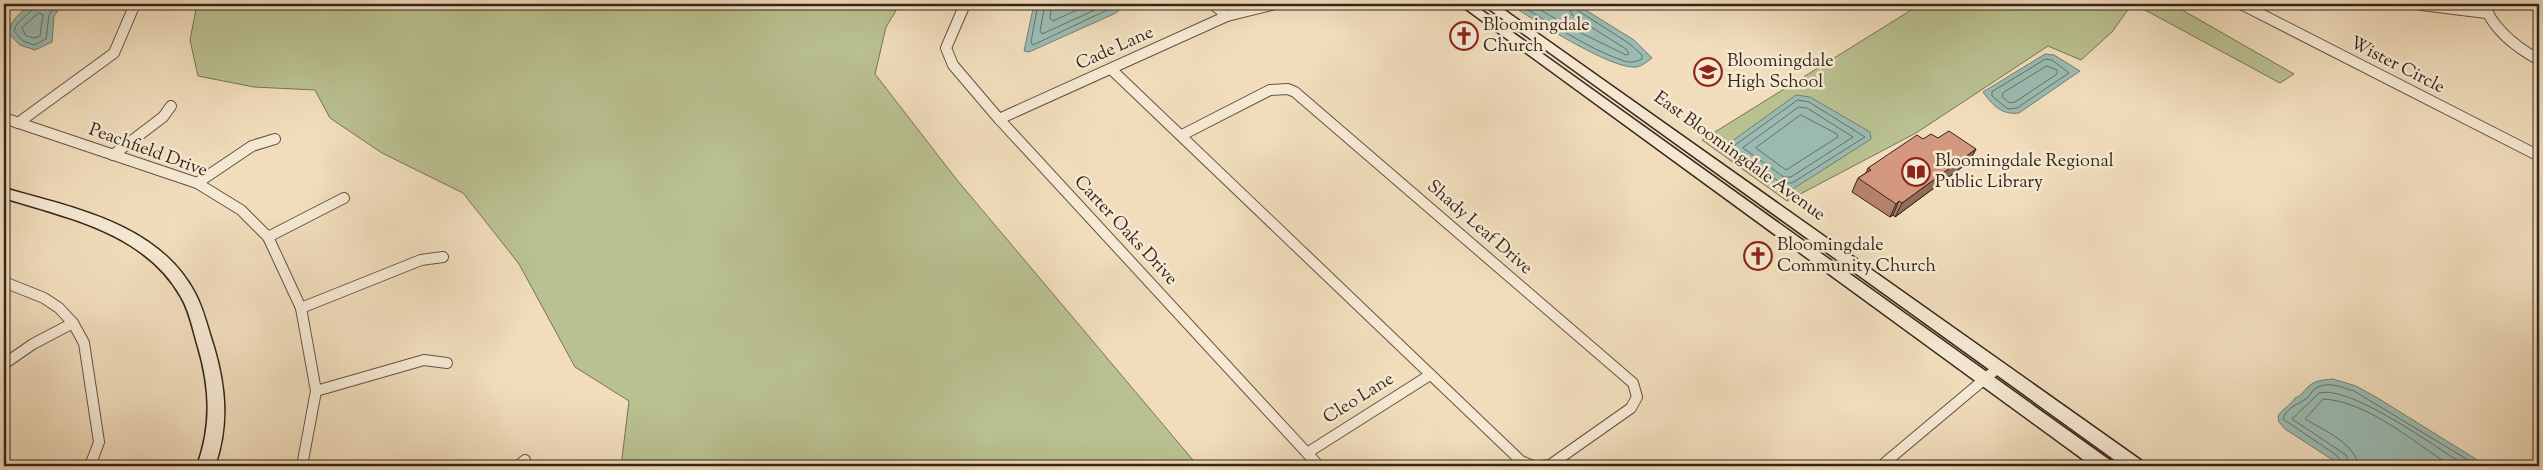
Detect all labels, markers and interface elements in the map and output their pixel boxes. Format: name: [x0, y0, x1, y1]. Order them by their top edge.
place label: Bloomingdale Church: [1483, 13, 1590, 60]
street label: Cade Lane: [1072, 20, 1158, 78]
church icon: Bloomingdale Church: [1449, 21, 1479, 51]
street label: Wister Circle: [2345, 31, 2449, 101]
place label: Bloomingdale High School: [1727, 49, 1834, 96]
school or university icon: Bloomingdale High School: [1693, 57, 1723, 87]
street label: East Bloomingdale Avenue: [1648, 86, 1830, 228]
street label: Peachfield Drive: [85, 117, 211, 185]
place label: Bloomingdale Regional Public Library: [1935, 149, 2114, 196]
library icon: Bloomingdale Regional Public Library: [1901, 157, 1931, 187]
street label: Carter Oaks Drive: [1067, 170, 1183, 292]
street label: Shady Leaf Drive: [1420, 175, 1538, 281]
place label: Bloomingdale Community Church: [1777, 233, 1936, 280]
church icon: Bloomingdale Community Church: [1743, 241, 1773, 271]
street label: Cleo Lane: [1318, 367, 1400, 431]

